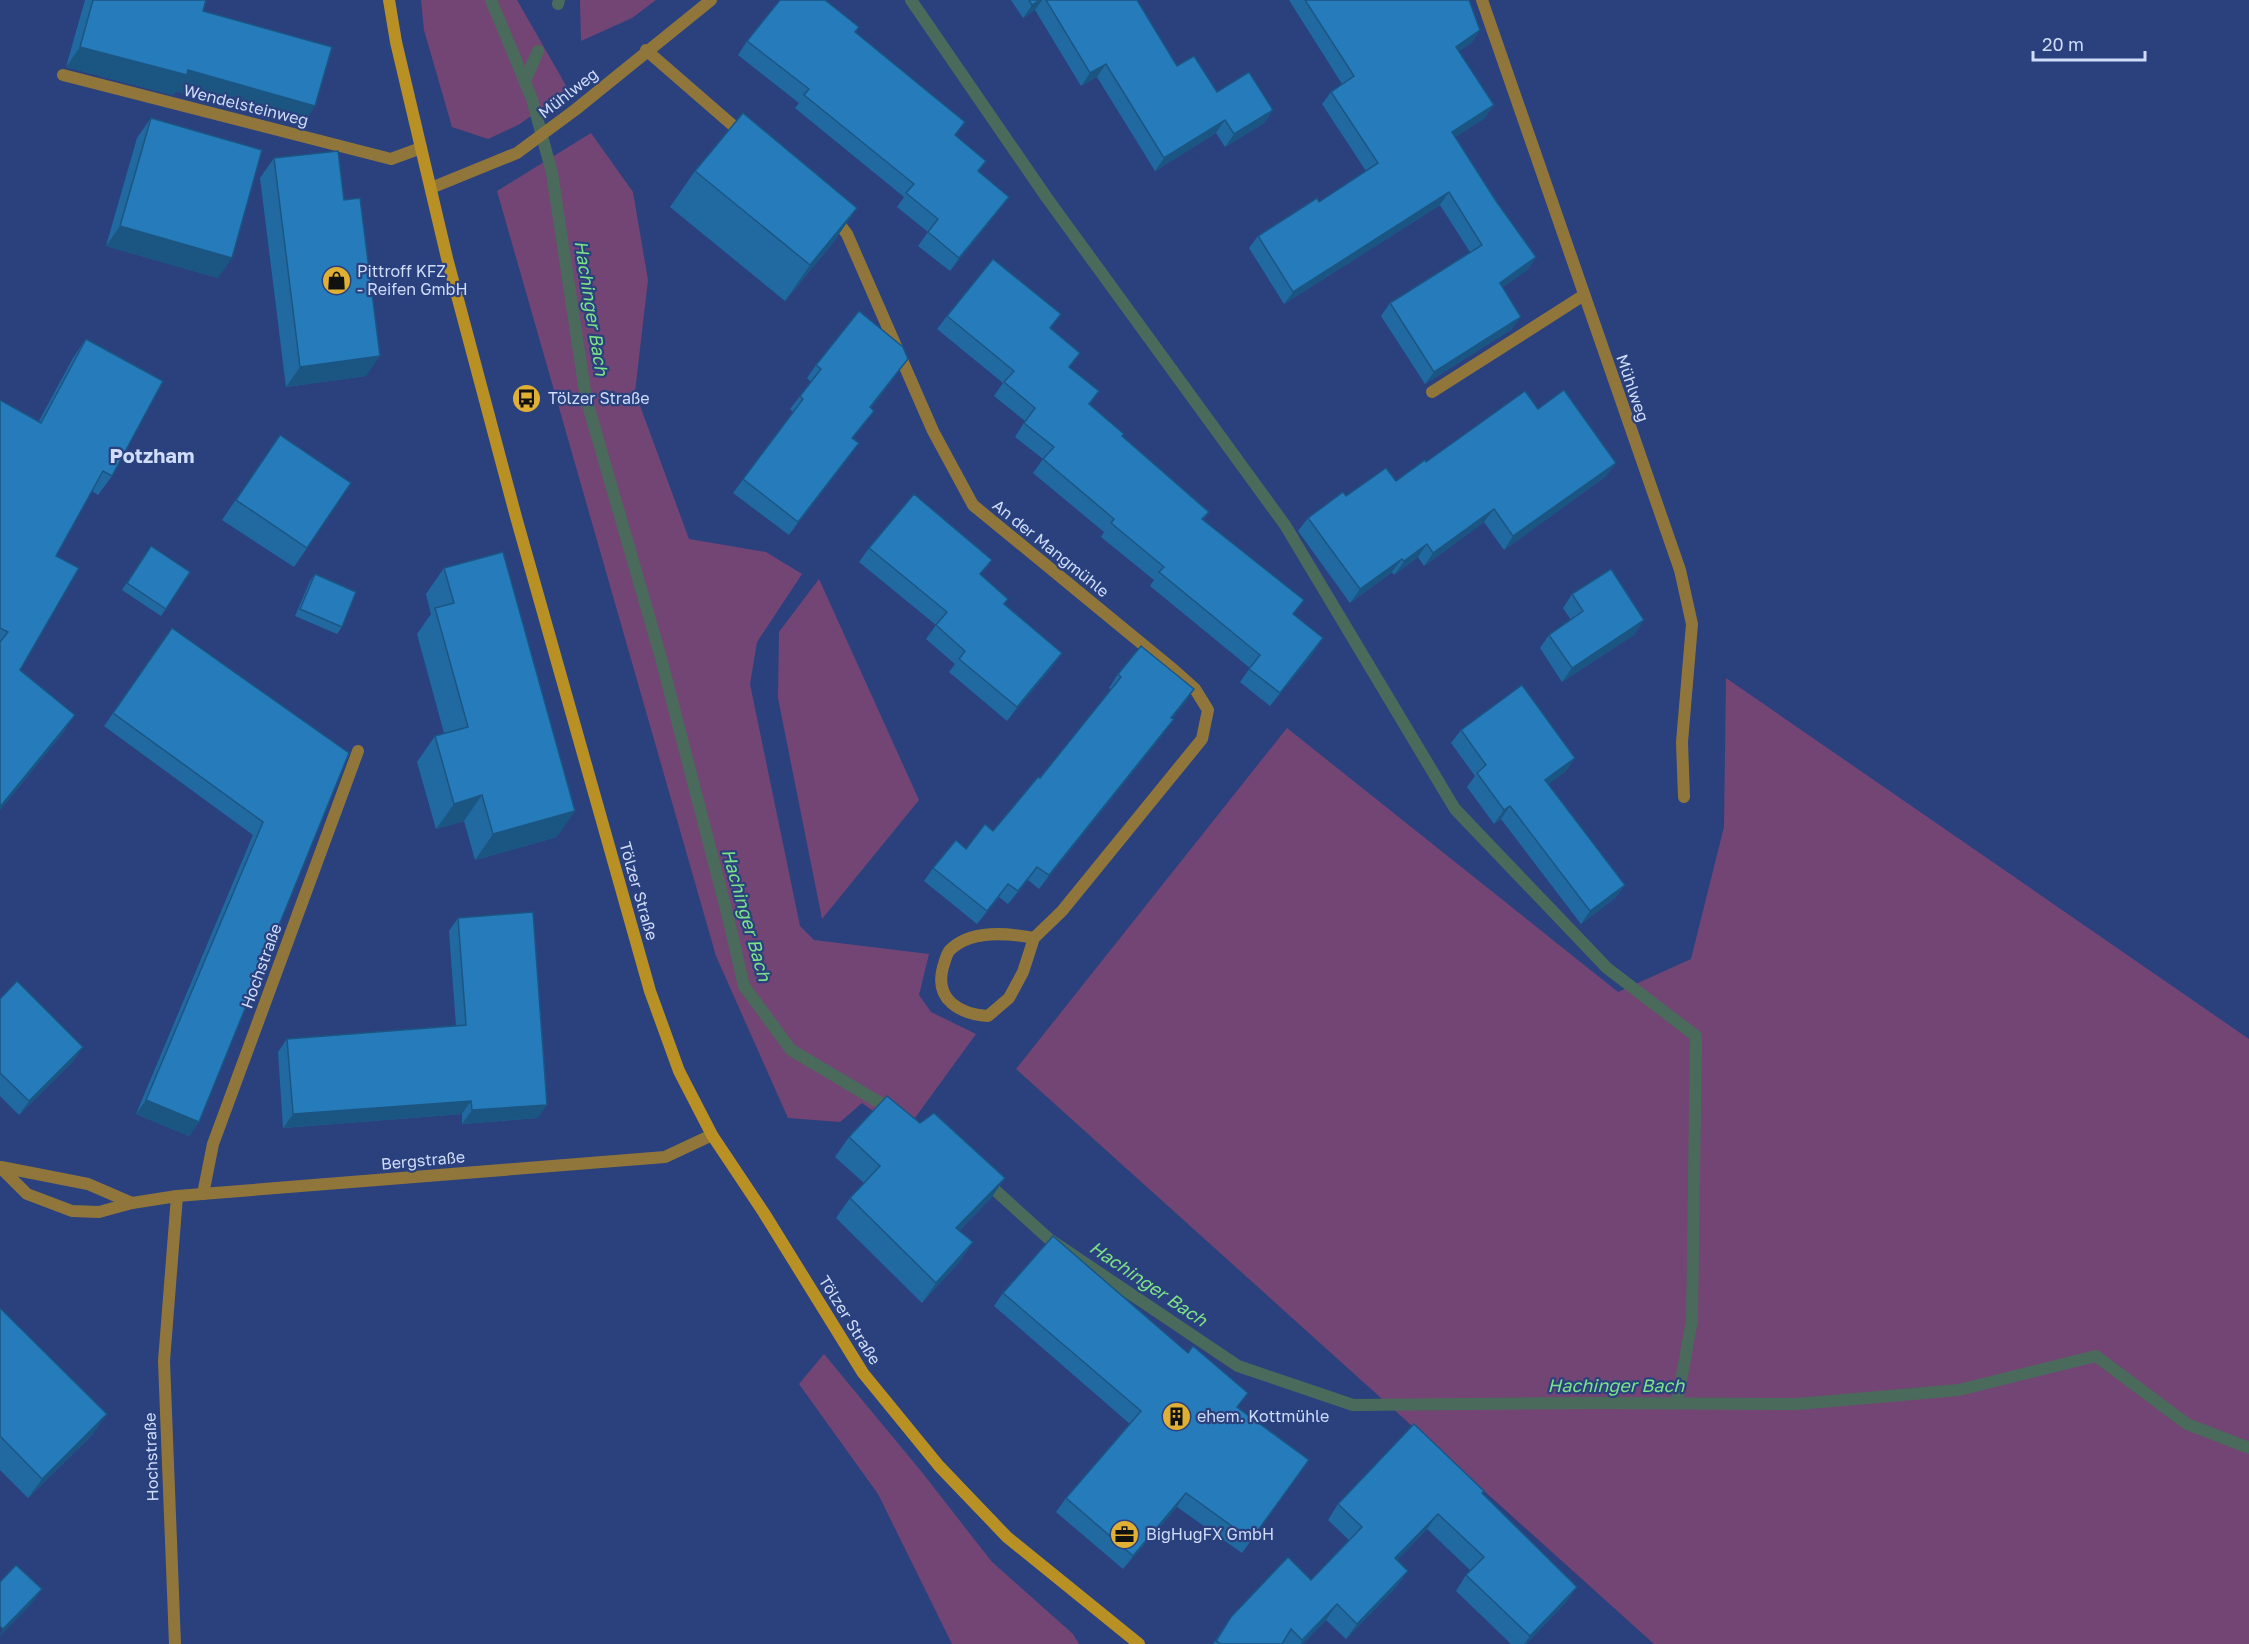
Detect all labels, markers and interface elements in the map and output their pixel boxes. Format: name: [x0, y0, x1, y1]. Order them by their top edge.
scale bar: [2033, 24, 2146, 62]
text: 20 m: [2042, 33, 2084, 55]
street label: Mühlweg: [534, 64, 602, 122]
street label: Wendelsteinweg: [181, 80, 311, 130]
water label: Hachinger Bach: [570, 239, 614, 378]
place label: Pittroff KFZ - Reifen GmbH: [357, 261, 468, 299]
shop icon: Pittroff KFZ - Reifen GmbH: [320, 264, 352, 296]
street label: Mühlweg: [1612, 352, 1654, 424]
bus stop icon: Tölzer Straße: [511, 382, 543, 414]
place label: Tölzer Straße: [548, 388, 650, 408]
district label: Potzham: [110, 443, 194, 467]
street label: An der Mangmühle: [989, 495, 1113, 601]
street label: Tölzer Straße: [615, 839, 663, 943]
water label: Hachinger Bach: [718, 846, 777, 984]
street label: Hochstraße: [236, 921, 286, 1011]
street label: Bergstraße: [380, 1146, 466, 1174]
water label: Hachinger Bach: [1086, 1236, 1212, 1331]
street label: Tölzer Straße: [815, 1272, 885, 1368]
water label: Hachinger Bach: [1548, 1374, 1685, 1396]
building icon: ehem. Kottmühle: [1160, 1400, 1192, 1432]
place label: ehem. Kottmühle: [1197, 1406, 1329, 1426]
street label: Hochstraße: [139, 1412, 163, 1502]
office icon: BigHugFX GmbH: [1109, 1518, 1141, 1550]
place label: BigHugFX GmbH: [1146, 1524, 1274, 1544]

